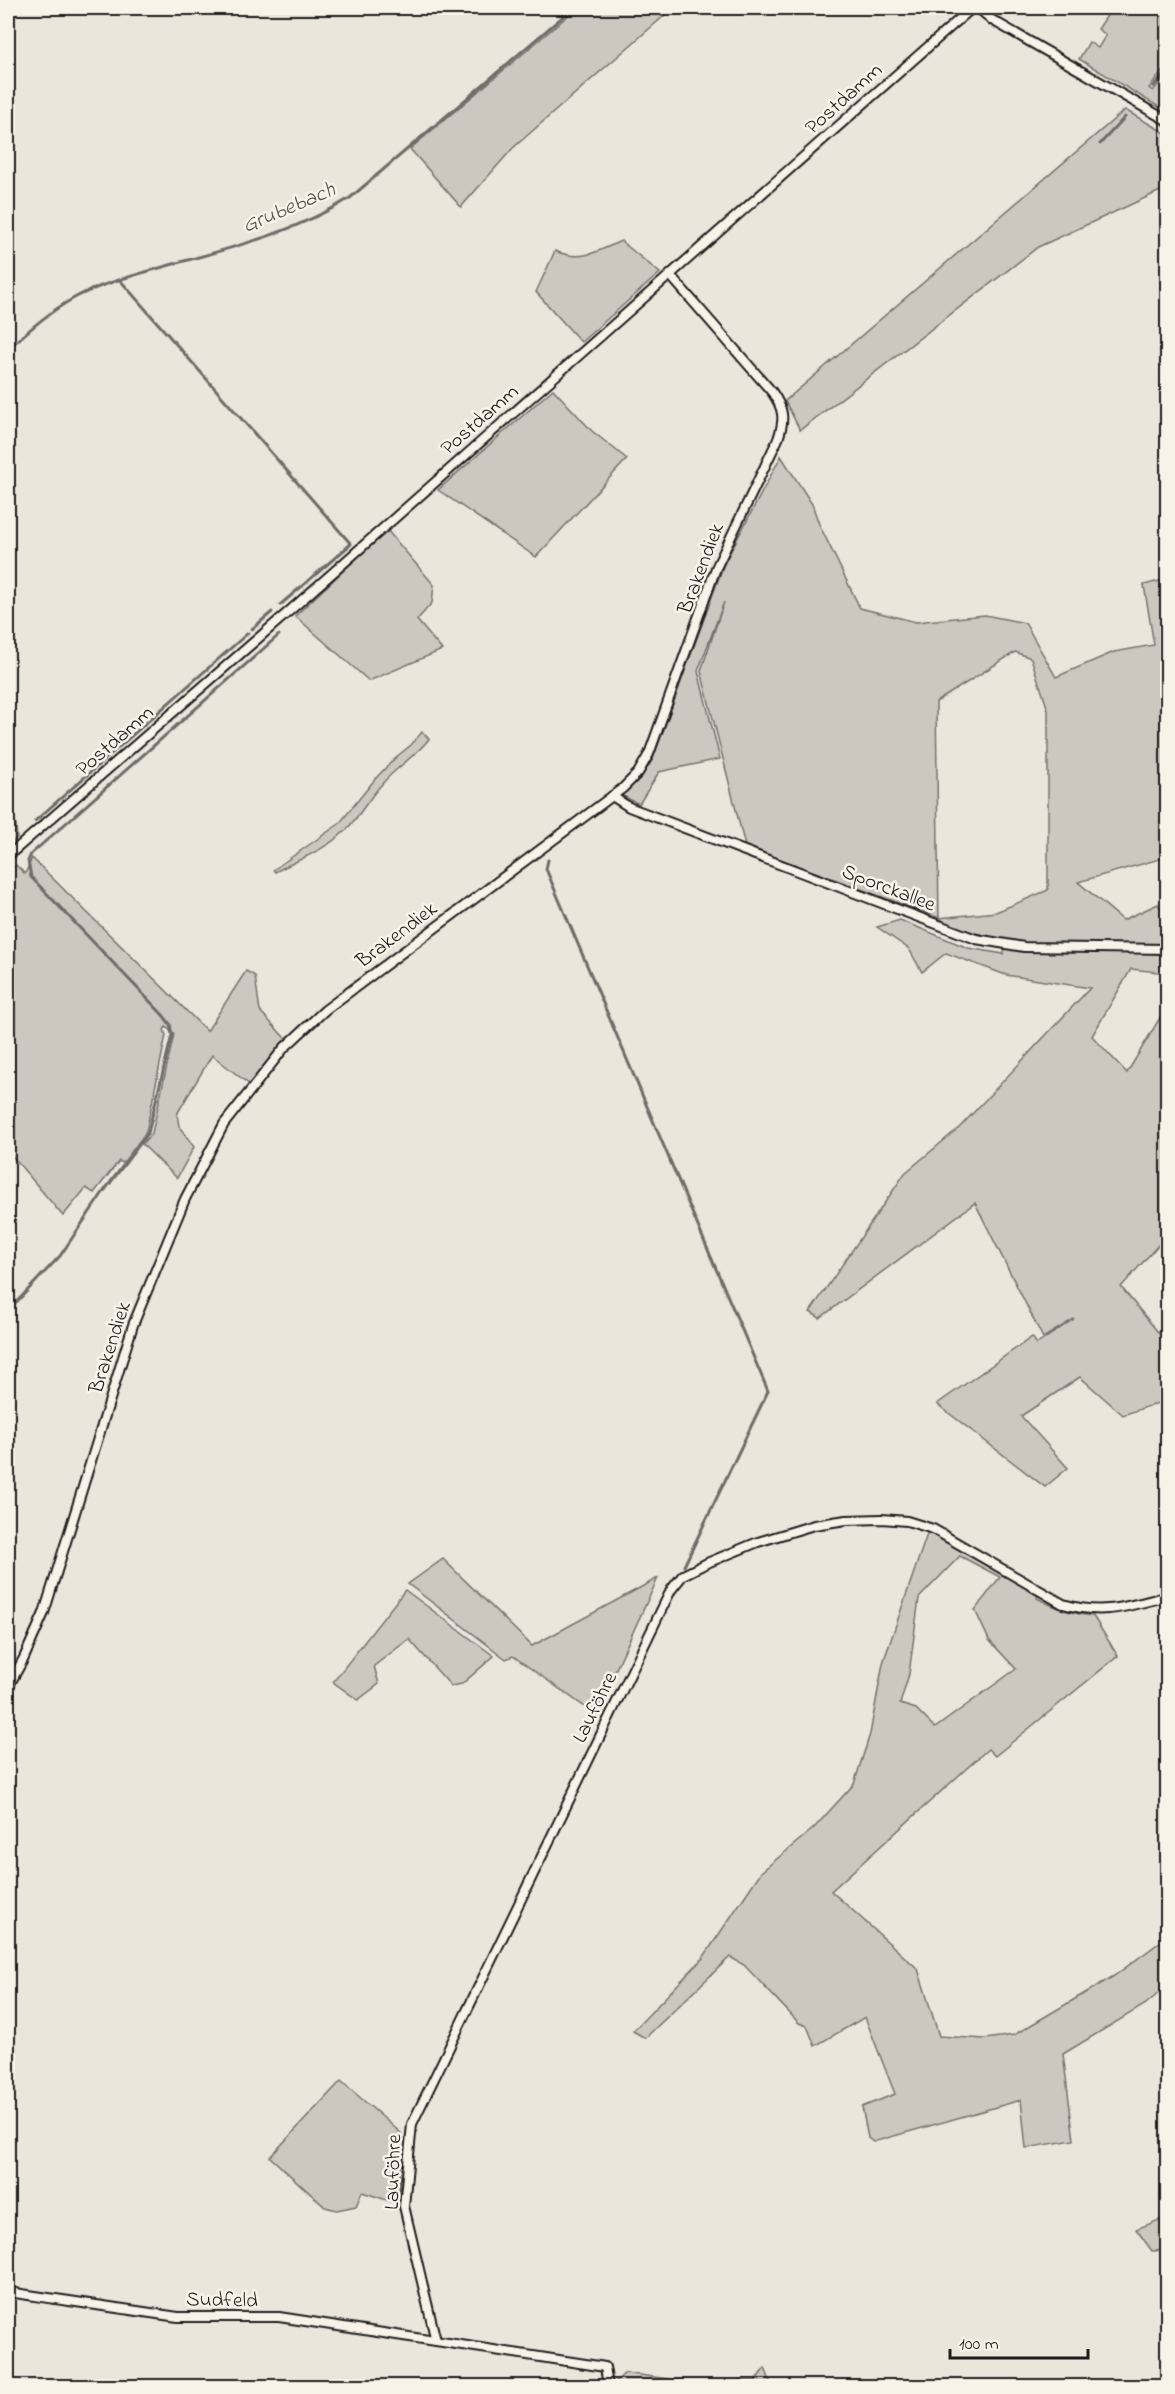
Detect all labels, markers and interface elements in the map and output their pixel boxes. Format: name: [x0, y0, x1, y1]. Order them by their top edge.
street label: Postdamm: [799, 56, 890, 143]
water label: Grubebach: [238, 175, 341, 243]
street label: Postdamm: [435, 378, 526, 463]
street label: Brakendiek: [670, 518, 733, 619]
street label: Postdamm: [70, 699, 161, 784]
street label: Sporckallee: [837, 857, 940, 921]
street label: Brakendiek: [349, 895, 445, 977]
street label: Brakendiek: [82, 1297, 140, 1398]
street label: Lauföhre: [566, 1667, 626, 1748]
street label: Lauföhre: [378, 2133, 410, 2210]
street label: Sudfeld: [186, 2285, 258, 2317]
scale bar: [950, 2322, 1088, 2360]
text: 100 m: [959, 2332, 999, 2358]

